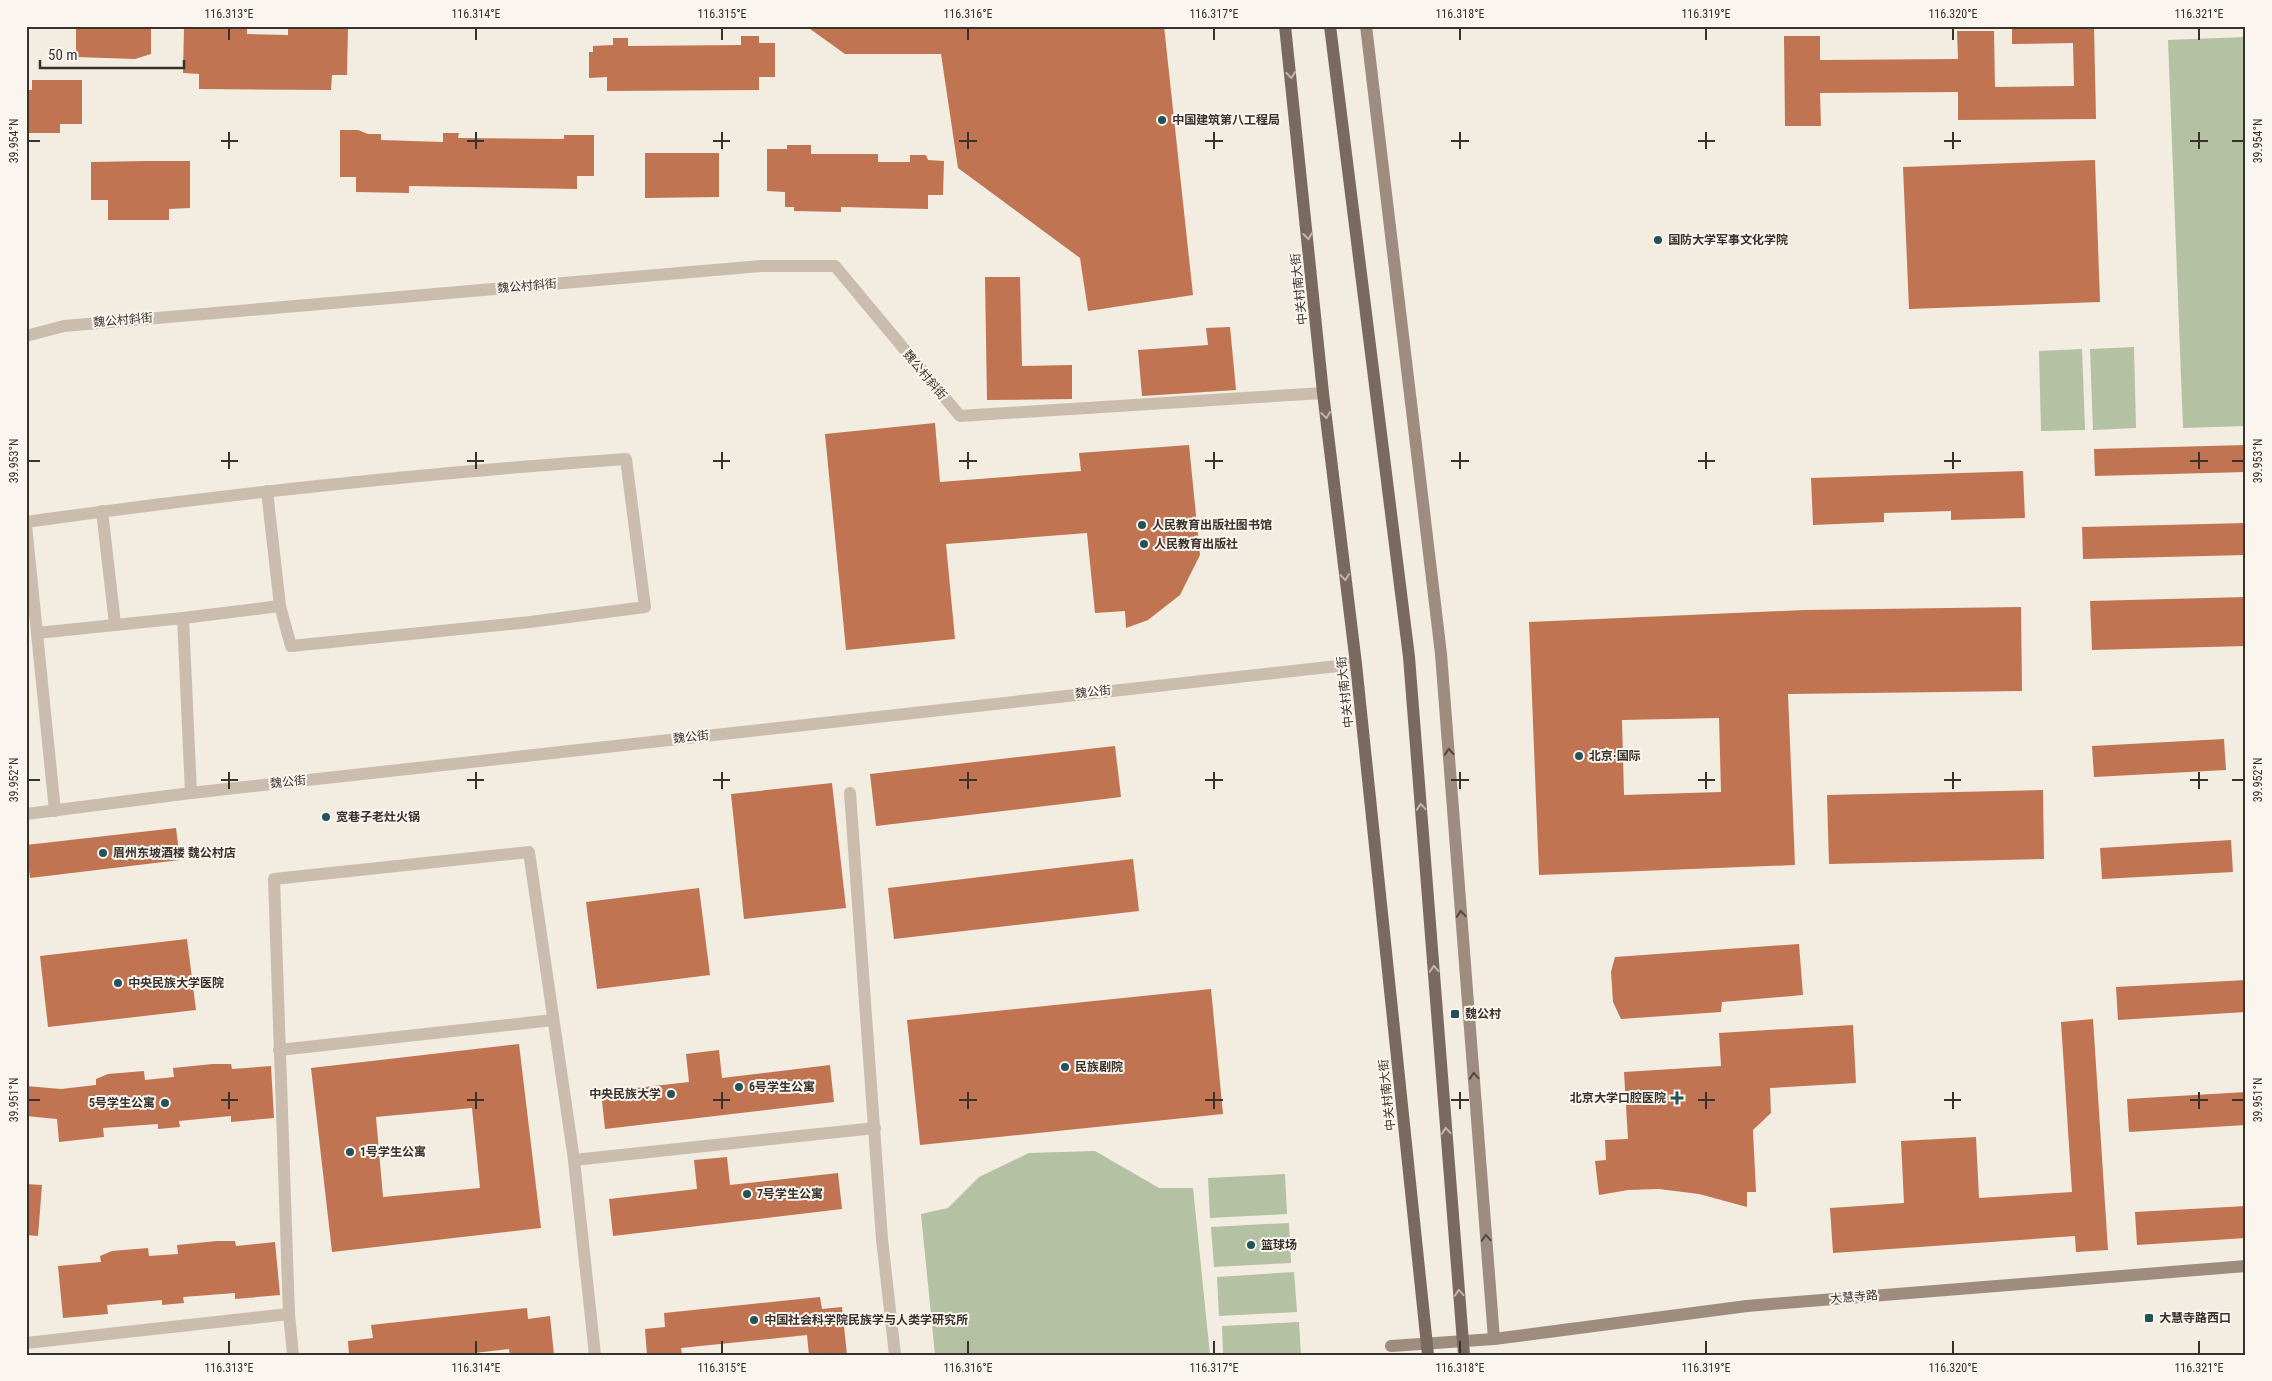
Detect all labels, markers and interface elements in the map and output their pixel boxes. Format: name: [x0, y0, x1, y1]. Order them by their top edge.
text: 116.313°E: [204, 7, 254, 21]
text: 116.314°E: [451, 7, 501, 21]
text: 116.315°E: [697, 7, 747, 21]
text: 116.316°E: [943, 7, 993, 21]
text: 116.317°E: [1189, 7, 1239, 21]
text: 116.318°E: [1435, 7, 1485, 21]
text: 116.319°E: [1681, 7, 1731, 21]
text: 116.320°E: [1928, 7, 1978, 21]
text: 116.321°E: [2174, 7, 2224, 21]
scale bar: [40, 38, 184, 70]
text: 50 m: [48, 46, 78, 64]
one-way arrow: [1285, 71, 1296, 79]
place label: 中国建筑第八工程局: [1172, 113, 1280, 127]
marker: 中国建筑第八工程局: [1156, 114, 1168, 126]
text: 39.954°N: [7, 119, 21, 163]
text: 39.954°N: [2251, 119, 2265, 163]
one-way arrow: [1302, 233, 1313, 241]
place label: 国防大学军事文化学院: [1668, 233, 1788, 247]
marker: 国防大学军事文化学院: [1652, 234, 1664, 246]
street label: 中关村南大街: [1288, 252, 1310, 326]
street label: 魏公村斜街: [496, 276, 558, 296]
street label: 魏公村斜街: [92, 310, 154, 330]
street label: 魏公村斜街: [900, 348, 950, 402]
one-way arrow: [1320, 412, 1331, 420]
text: 39.953°N: [7, 439, 21, 483]
text: 39.953°N: [2251, 439, 2265, 483]
place label: 人民教育出版社图书馆: [1152, 518, 1272, 532]
marker: 人民教育出版社图书馆: [1136, 519, 1148, 531]
place label: 人民教育出版社: [1154, 537, 1238, 551]
marker: 人民教育出版社: [1138, 538, 1150, 550]
one-way arrow: [1339, 573, 1350, 581]
street label: 中关村南大街: [1334, 655, 1356, 729]
street label: 魏公街: [1074, 683, 1112, 701]
street label: 魏公街: [672, 728, 710, 746]
one-way arrow: [1443, 748, 1454, 756]
place label: 北京·国际: [1589, 749, 1640, 763]
marker: 北京·国际: [1573, 750, 1585, 762]
text: 39.952°N: [7, 758, 21, 802]
text: 39.952°N: [2251, 758, 2265, 802]
street label: 魏公街: [269, 773, 307, 791]
one-way arrow: [1416, 803, 1427, 811]
place label: 宽巷子老灶火锅: [336, 810, 420, 824]
marker: 宽巷子老灶火锅: [320, 811, 332, 823]
place label: 眉州东坡酒楼 魏公村店: [113, 846, 236, 860]
marker: 眉州东坡酒楼 魏公村店: [97, 847, 109, 859]
one-way arrow: [1456, 910, 1467, 918]
one-way arrow: [1428, 965, 1439, 973]
place label: 中央民族大学医院: [128, 976, 224, 990]
marker: 中央民族大学医院: [112, 977, 124, 989]
place label: 魏公村: [1465, 1007, 1501, 1021]
marker: 魏公村: [1449, 1008, 1461, 1020]
street label: 中关村南大街: [1376, 1058, 1398, 1132]
place label: 民族剧院: [1075, 1060, 1123, 1074]
marker: 民族剧院: [1059, 1061, 1071, 1073]
one-way arrow: [1468, 1072, 1479, 1080]
text: 39.951°N: [7, 1078, 21, 1122]
text: 39.951°N: [2251, 1078, 2265, 1122]
place label: 6号学生公寓: [749, 1080, 815, 1094]
marker: 6号学生公寓: [733, 1081, 745, 1093]
place label: 中央民族大学: [589, 1087, 661, 1101]
marker: 中央民族大学: [665, 1088, 677, 1100]
place label: 北京大学口腔医院: [1570, 1091, 1666, 1105]
marker: 北京大学口腔医院: [1670, 1091, 1684, 1105]
place label: 5号学生公寓: [89, 1096, 155, 1110]
marker: 5号学生公寓: [159, 1097, 171, 1109]
one-way arrow: [1441, 1127, 1452, 1135]
place label: 1号学生公寓: [360, 1145, 426, 1159]
marker: 1号学生公寓: [344, 1146, 356, 1158]
place label: 7号学生公寓: [757, 1187, 823, 1201]
marker: 7号学生公寓: [741, 1188, 753, 1200]
one-way arrow: [1481, 1234, 1492, 1242]
place label: 篮球场: [1261, 1238, 1297, 1252]
marker: 篮球场: [1245, 1239, 1257, 1251]
street label: 大慧寺路: [1829, 1288, 1879, 1306]
one-way arrow: [1454, 1289, 1465, 1297]
place label: 大慧寺路西口: [2159, 1311, 2231, 1325]
marker: 大慧寺路西口: [2143, 1312, 2155, 1324]
place label: 中国社会科学院民族学与人类学研究所: [764, 1313, 968, 1327]
marker: 中国社会科学院民族学与人类学研究所: [748, 1314, 760, 1326]
text: 116.313°E: [204, 1361, 254, 1375]
text: 116.314°E: [451, 1361, 501, 1375]
text: 116.315°E: [697, 1361, 747, 1375]
text: 116.316°E: [943, 1361, 993, 1375]
text: 116.317°E: [1189, 1361, 1239, 1375]
text: 116.318°E: [1435, 1361, 1485, 1375]
text: 116.319°E: [1681, 1361, 1731, 1375]
text: 116.320°E: [1928, 1361, 1978, 1375]
text: 116.321°E: [2174, 1361, 2224, 1375]

